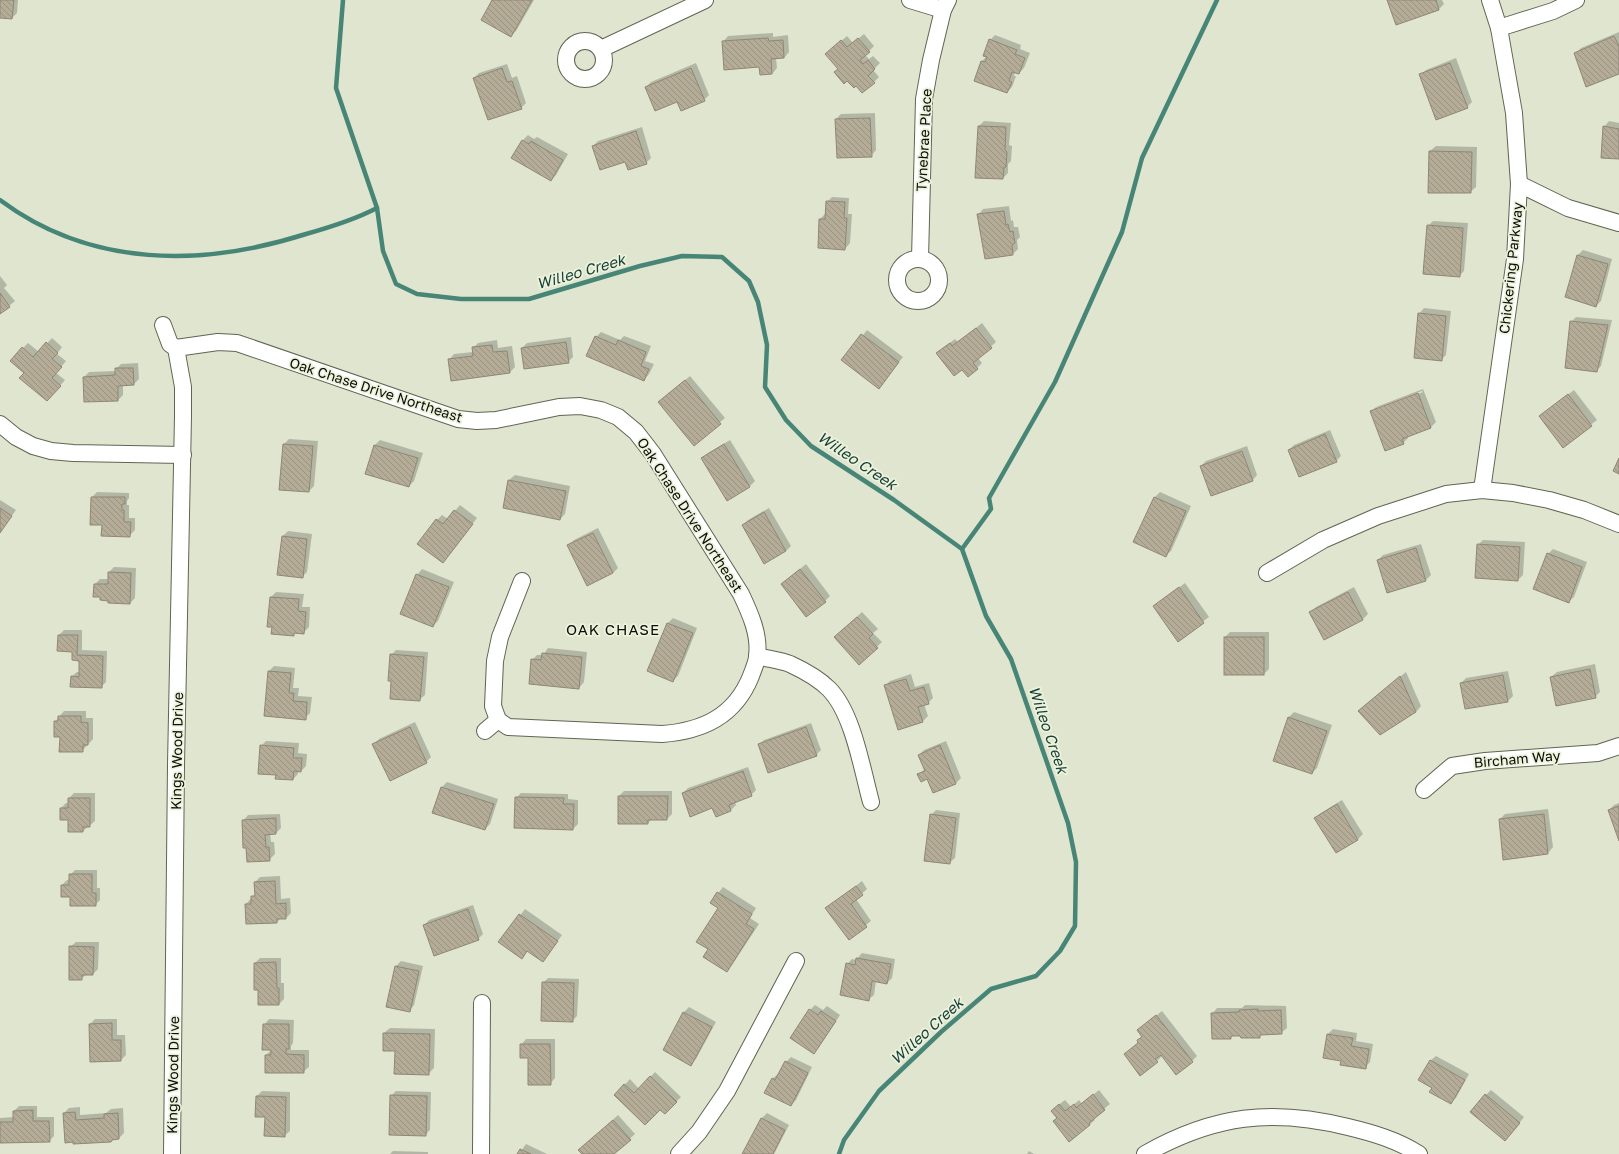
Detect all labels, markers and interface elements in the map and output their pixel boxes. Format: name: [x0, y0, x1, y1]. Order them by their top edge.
street label: Tynebrae Place: [912, 88, 935, 192]
street label: Chickering Parkway: [1495, 201, 1526, 335]
water label: Willeo Creek: [534, 249, 628, 292]
street label: Oak Chase Drive Northeast: [287, 353, 465, 426]
water label: Willeo Creek: [815, 427, 902, 494]
street label: Oak Chase Drive Northeast: [634, 434, 747, 595]
district label: OAK CHASE: [566, 620, 660, 638]
water label: Willeo Creek: [1026, 684, 1073, 777]
street label: Kings Wood Drive: [167, 692, 186, 810]
street label: Bircham Way: [1473, 746, 1561, 771]
water label: Willeo Creek: [886, 992, 967, 1067]
street label: Kings Wood Drive: [163, 1016, 182, 1134]

